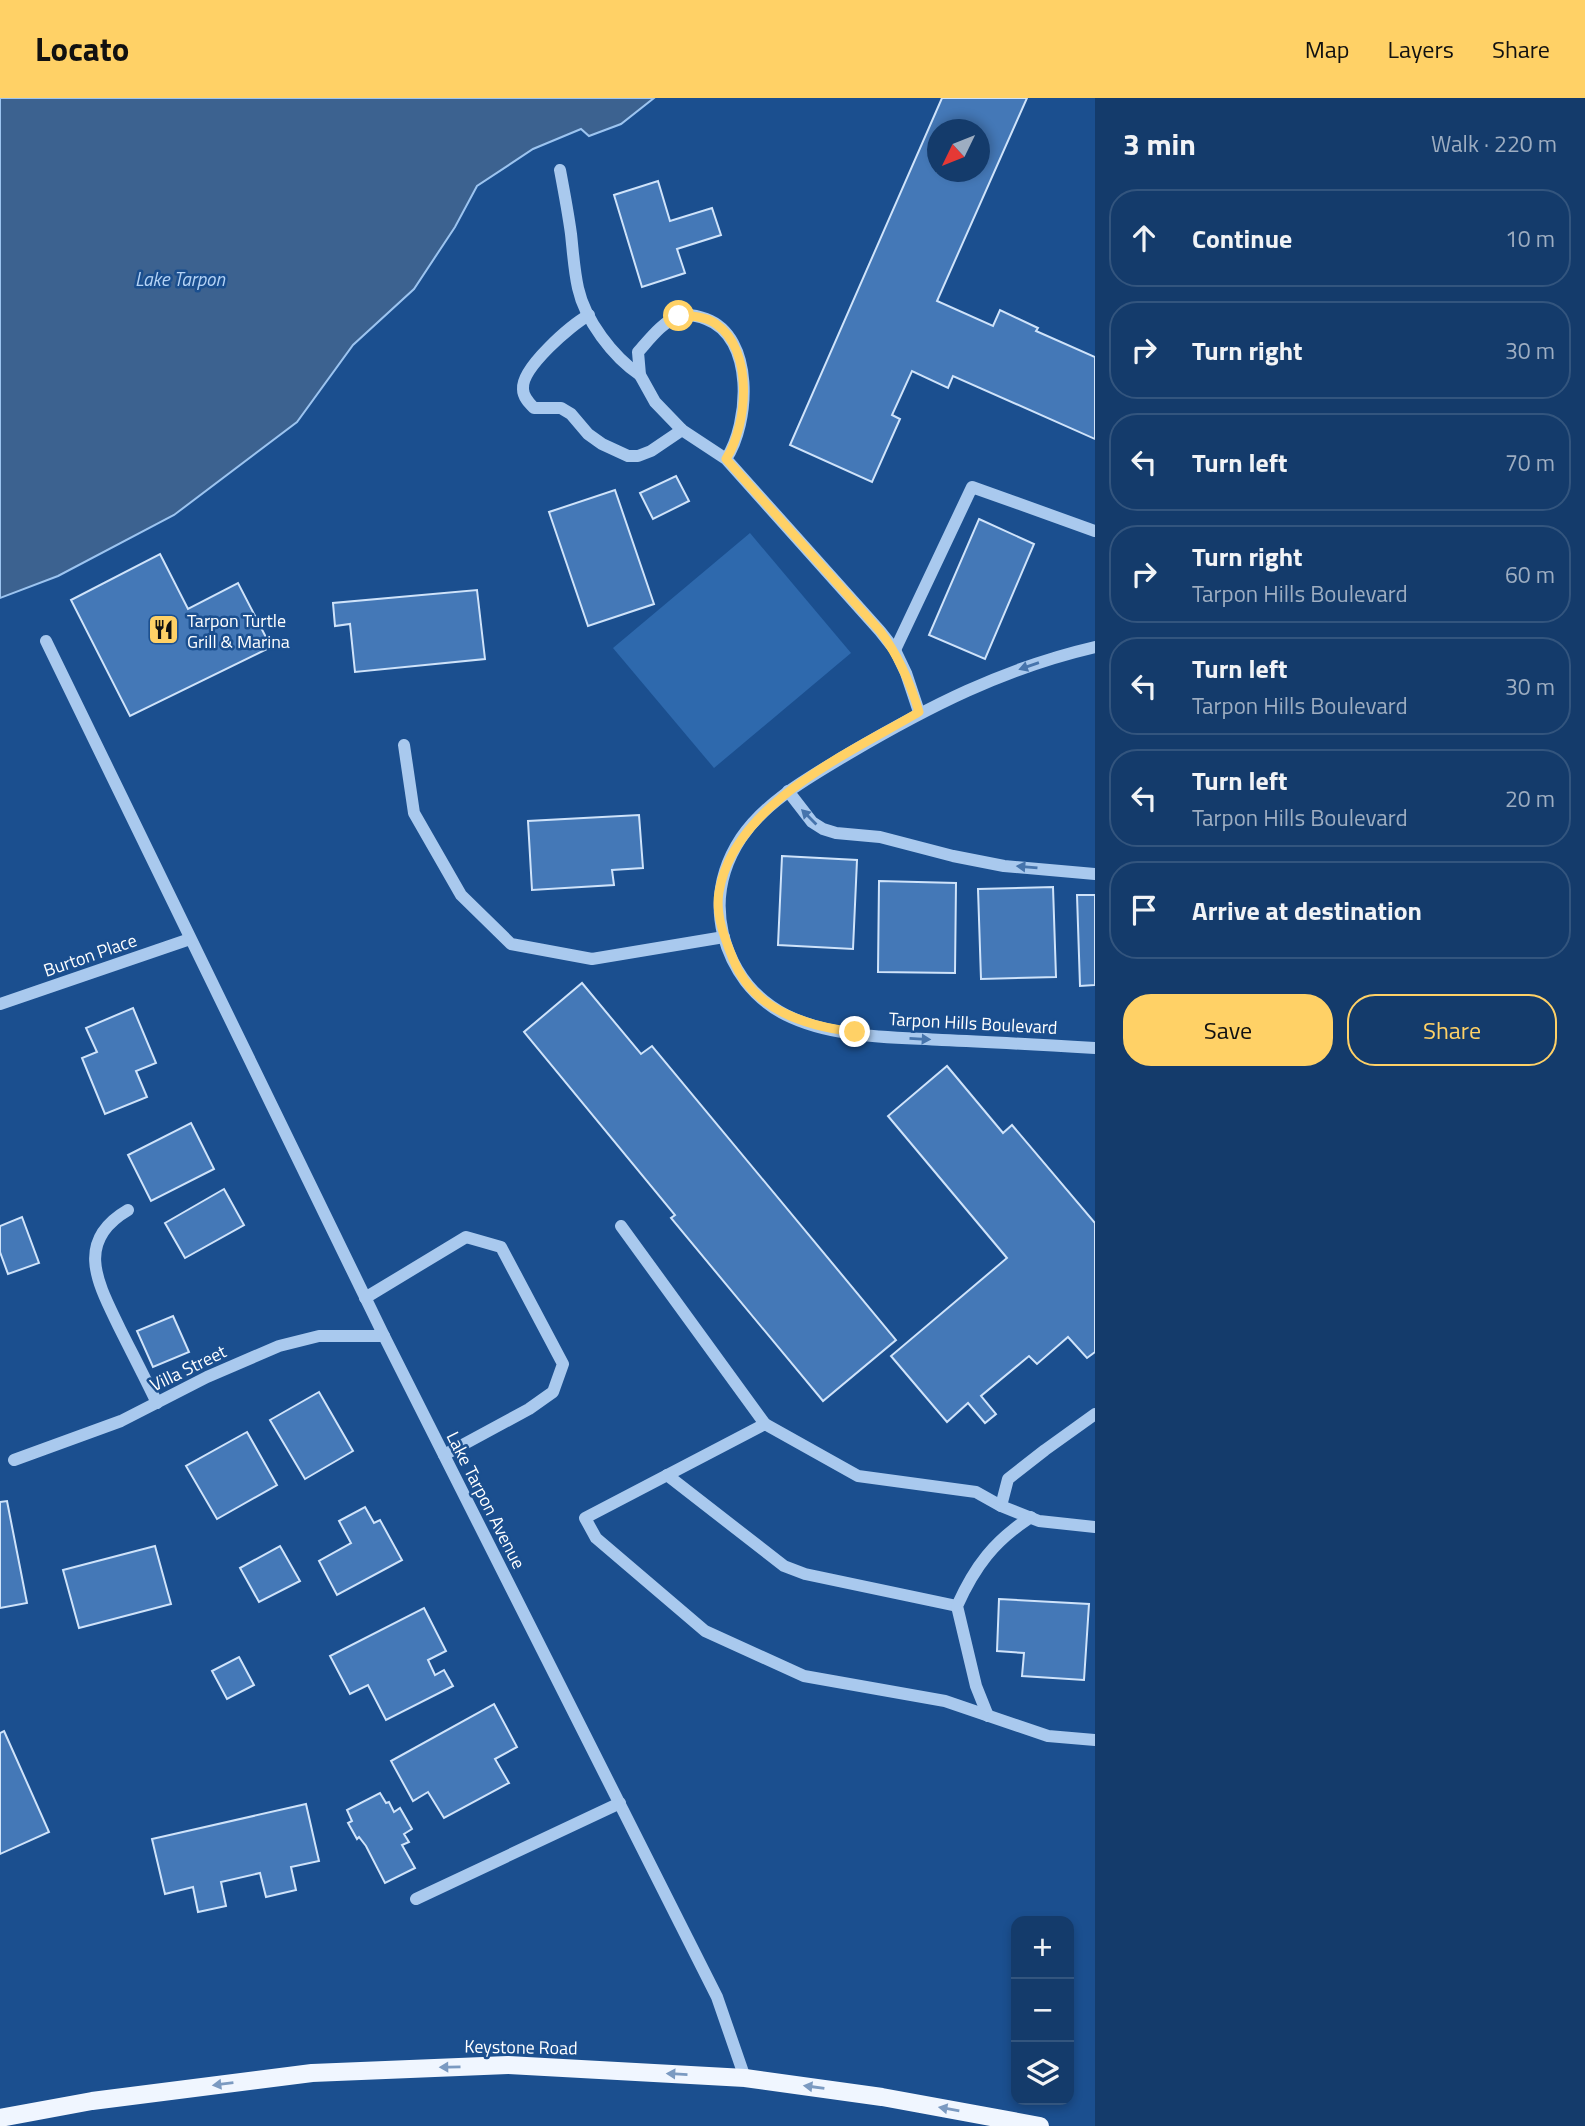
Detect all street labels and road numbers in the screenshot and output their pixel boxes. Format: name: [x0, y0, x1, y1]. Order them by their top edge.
street label: Burton Place: [40, 926, 140, 984]
street label: Tarpon Hills Boulevard: [888, 1005, 1058, 1041]
street label: Villa Street: [145, 1338, 231, 1398]
street label: Lake Tarpon Avenue: [440, 1427, 532, 1573]
street label: Keystone Road: [464, 2033, 578, 2061]

